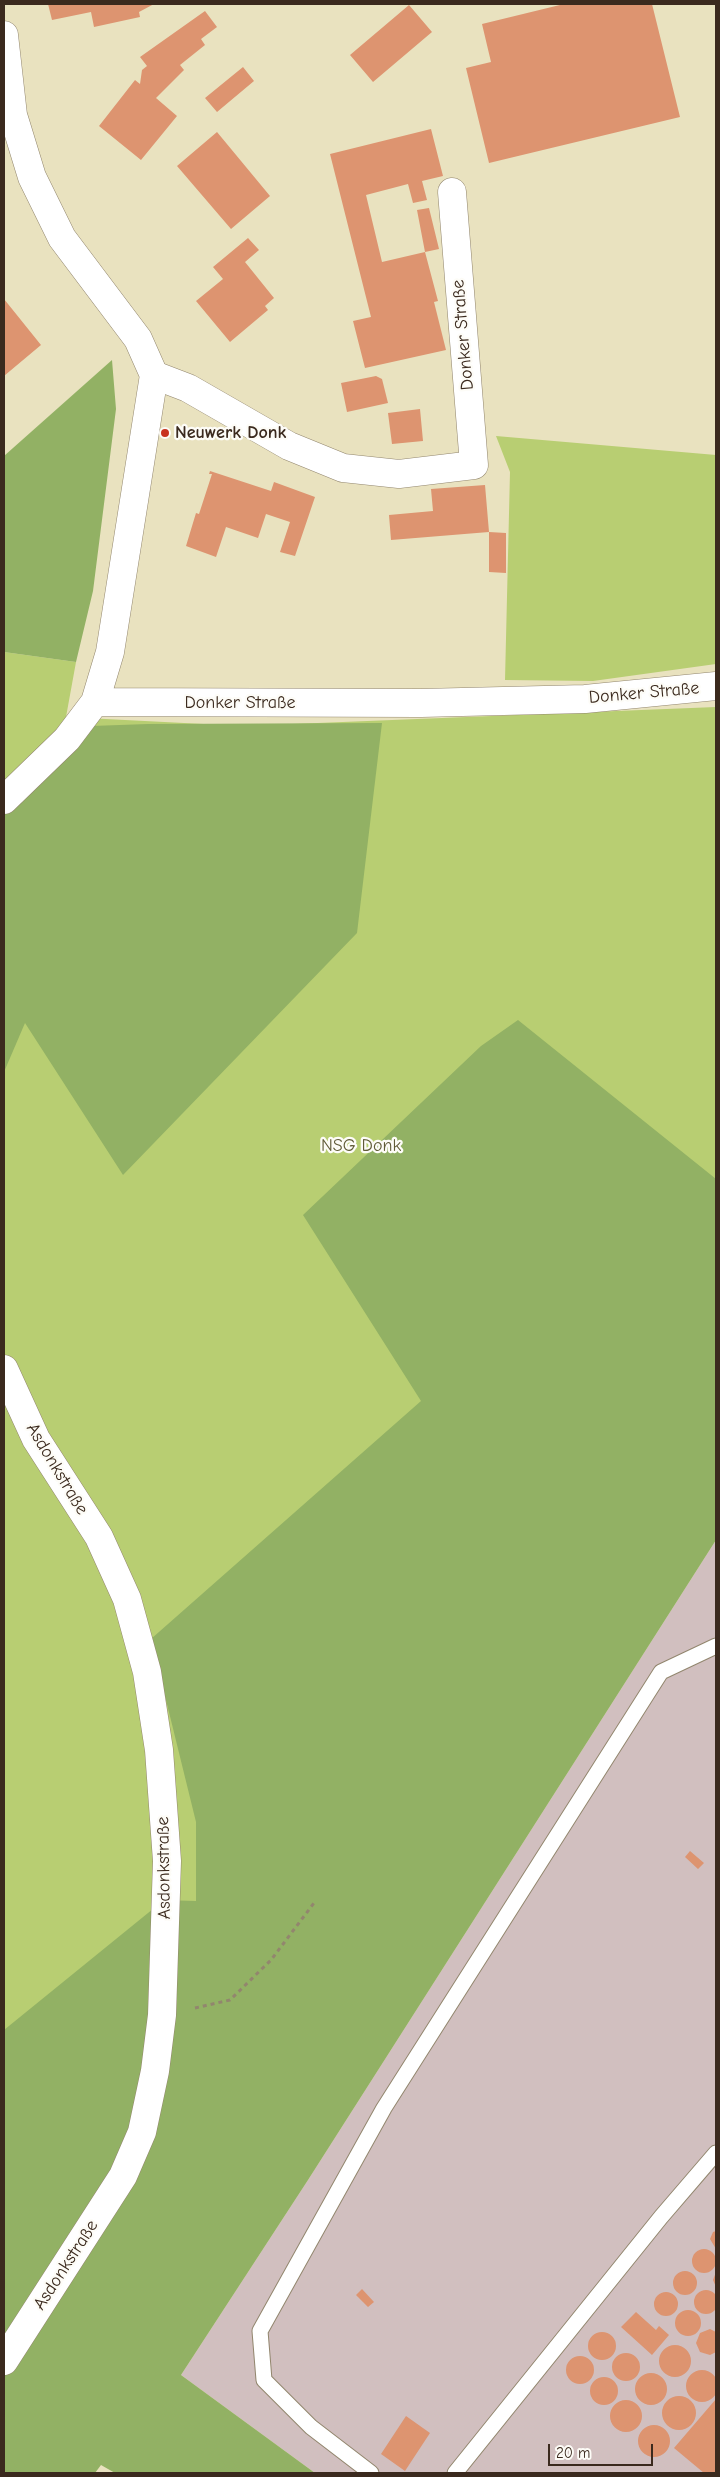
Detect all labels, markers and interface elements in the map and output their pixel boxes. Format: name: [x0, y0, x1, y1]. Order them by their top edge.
street label: Donker Straße: [447, 279, 479, 391]
place label: Neuwerk Donk: [175, 422, 286, 444]
marker: Neuwerk Donk: [159, 427, 171, 439]
street label: Donker Straße: [588, 677, 700, 709]
street label: Donker Straße: [185, 692, 295, 714]
park label: NSG Donk: [321, 1135, 401, 1157]
street label: Asdonkstraße: [21, 1419, 93, 1519]
street label: Asdonkstraße: [152, 1816, 176, 1920]
street label: Asdonkstraße: [29, 2216, 103, 2314]
scale bar: [550, 2434, 655, 2466]
text: 20 m: [556, 2444, 590, 2462]

